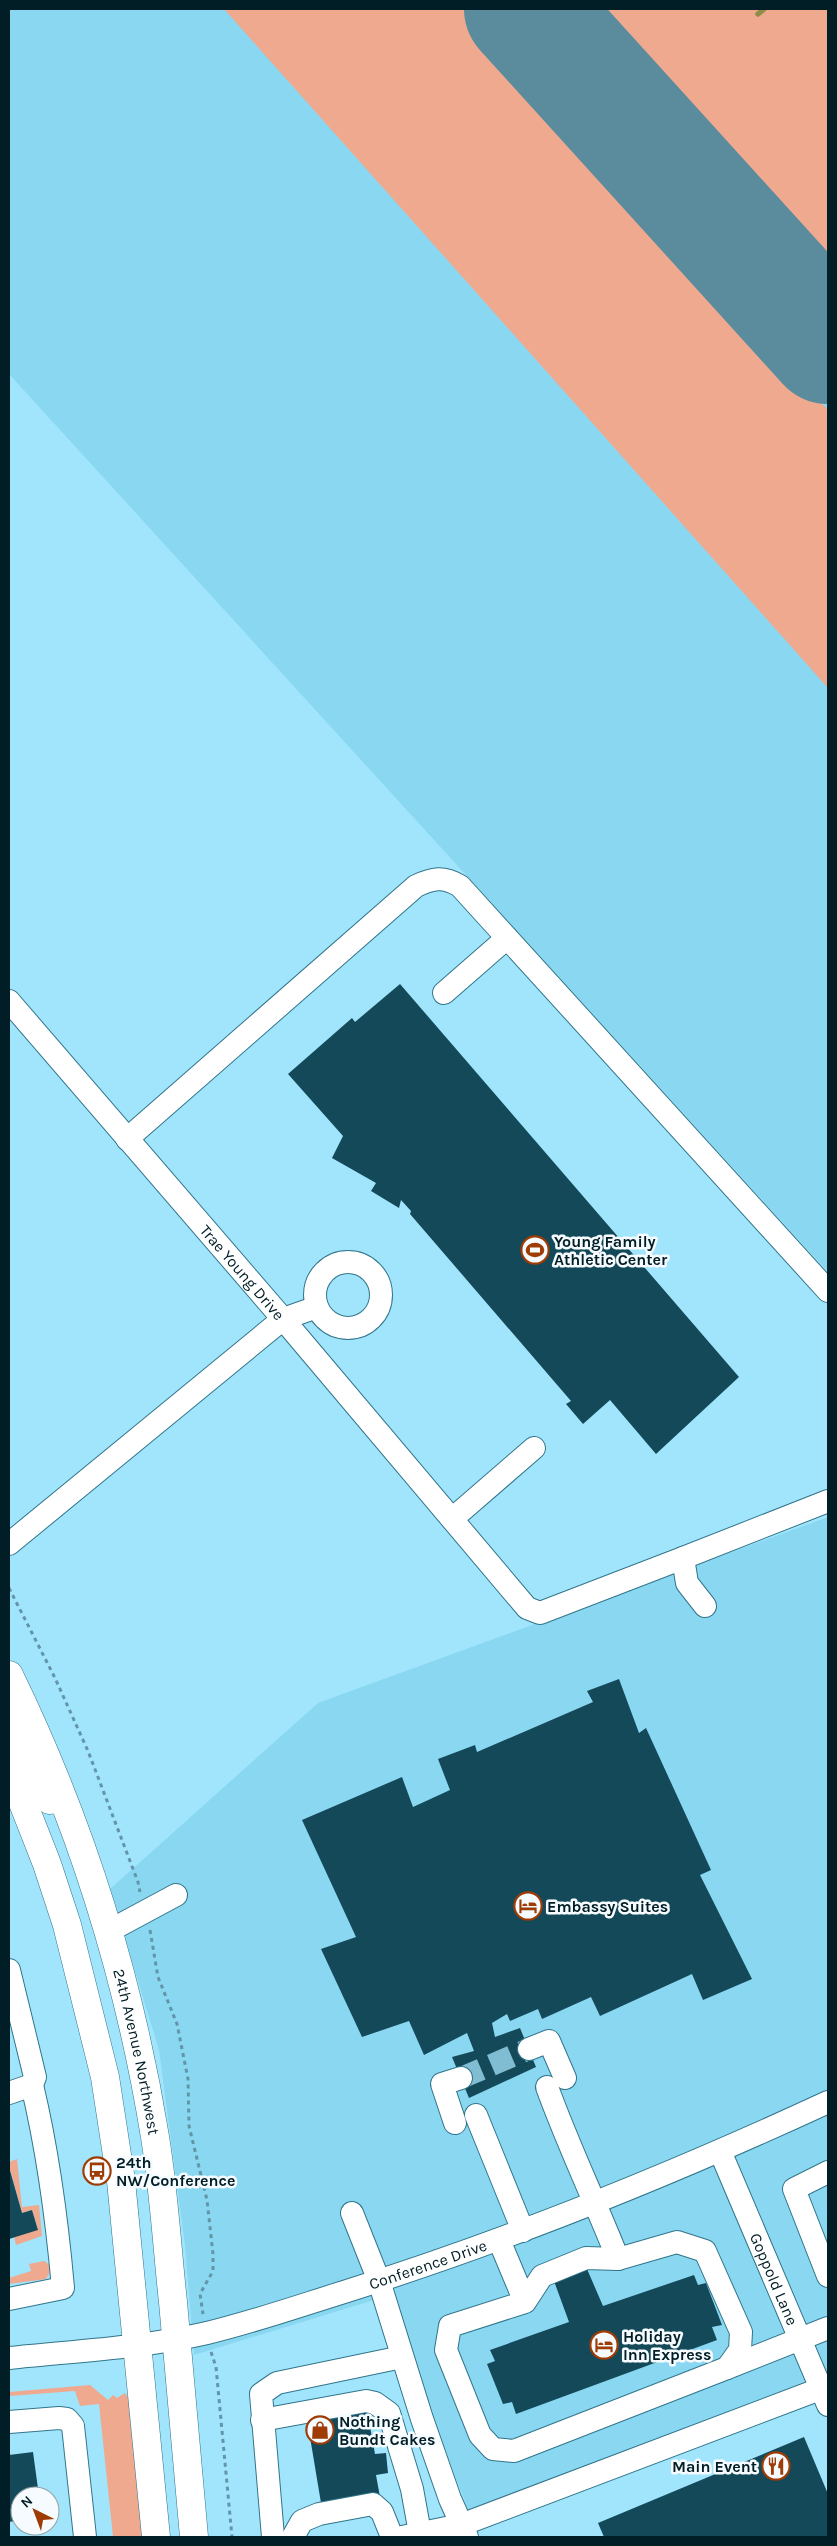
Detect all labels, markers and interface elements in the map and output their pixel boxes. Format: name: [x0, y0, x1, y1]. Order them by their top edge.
street label: Trae Young Drive: [196, 1221, 289, 1324]
place label: Young Family Athletic Center: [554, 1232, 668, 1269]
sports icon: Young Family Athletic Center: [520, 1235, 550, 1265]
hotel icon: Embassy Suites: [513, 1891, 543, 1921]
place label: Embassy Suites: [547, 1897, 668, 1916]
street label: 24th Avenue Northwest: [110, 1966, 164, 2136]
place label: 24th NW/Conference: [116, 2153, 235, 2190]
bus stop icon: 24th NW/Conference: [82, 2156, 112, 2186]
street label: Goppold Lane: [746, 2230, 802, 2328]
street label: Conference Drive: [366, 2235, 489, 2293]
place label: Holiday Inn Express: [623, 2327, 712, 2364]
hotel icon: Holiday Inn Express: [589, 2330, 619, 2360]
place label: Nothing Bundt Cakes: [339, 2412, 435, 2449]
shop icon: Nothing Bundt Cakes: [305, 2415, 335, 2445]
restaurant icon: Main Event: [761, 2451, 791, 2481]
place label: Main Event: [672, 2457, 757, 2476]
north arrow: [10, 2486, 60, 2536]
text: N: [17, 2492, 36, 2511]

